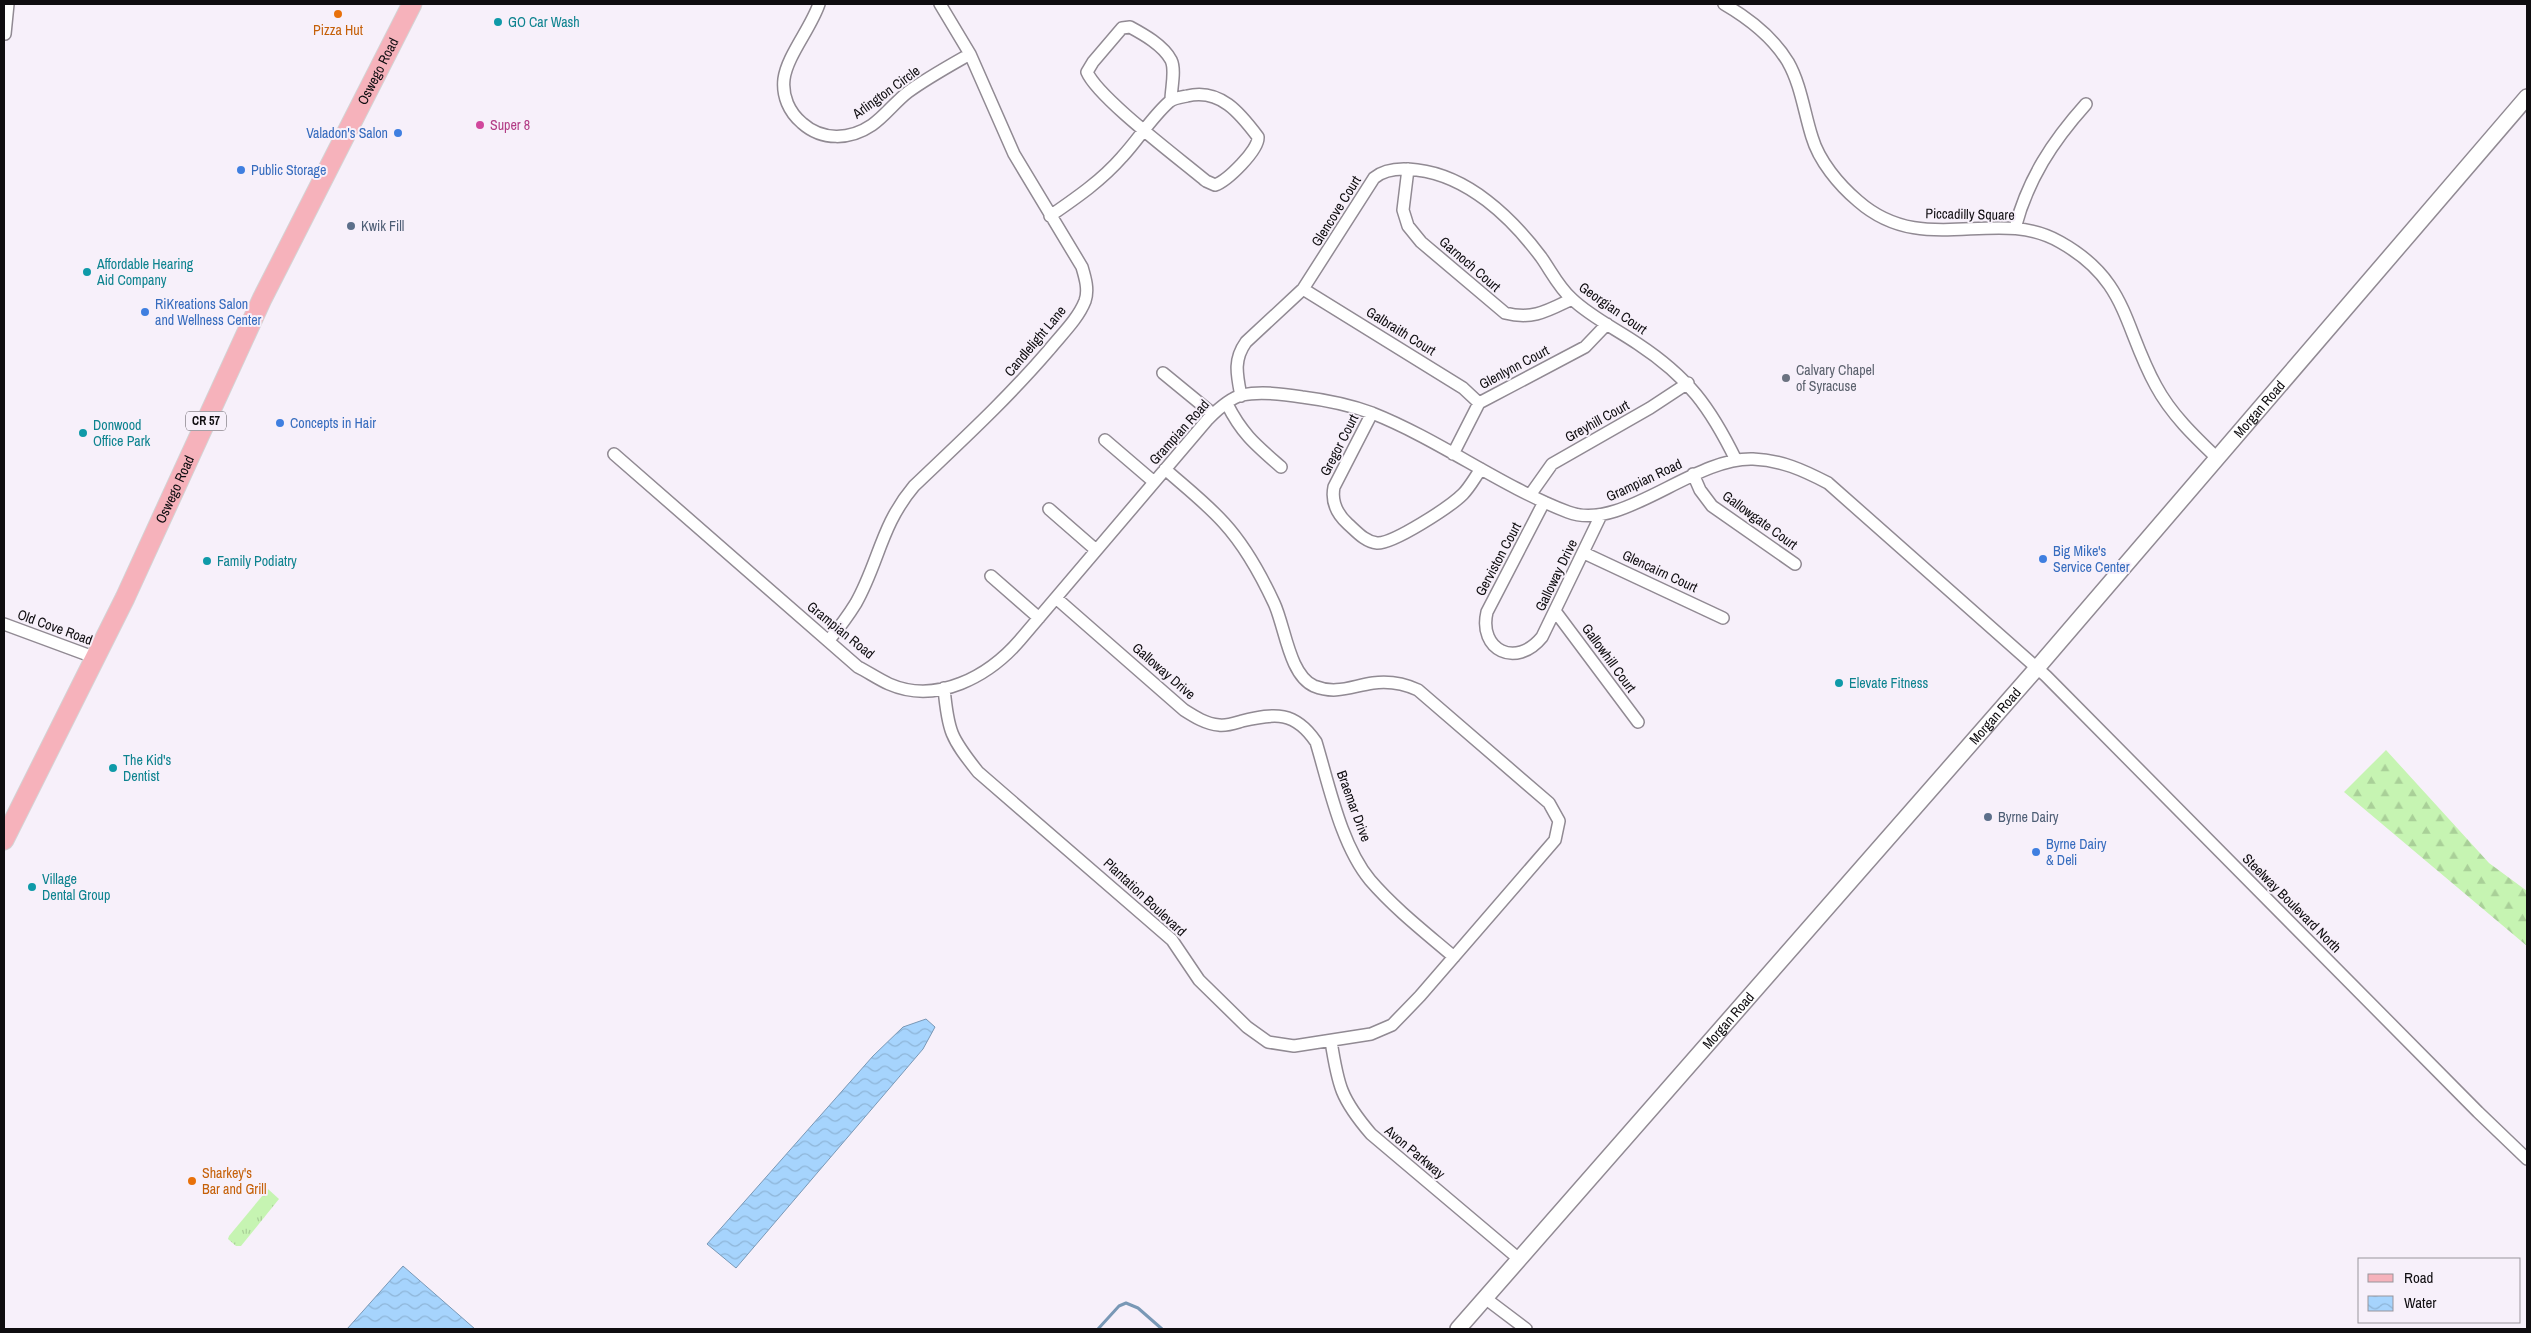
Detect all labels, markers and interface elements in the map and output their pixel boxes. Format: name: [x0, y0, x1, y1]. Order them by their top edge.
marker: Pizza Hut: [332, 8, 344, 20]
place label: GO Car Wash: [508, 13, 580, 31]
marker: GO Car Wash: [492, 16, 504, 28]
place label: Pizza Hut: [313, 21, 363, 39]
street label: Oswego Road: [353, 35, 402, 108]
street label: Arlington Circle: [848, 61, 923, 123]
place label: Super 8: [490, 116, 530, 134]
marker: Super 8: [474, 119, 486, 131]
place label: Valadon's Salon: [306, 124, 388, 142]
marker: Valadon's Salon: [392, 127, 404, 139]
place label: Public Storage: [251, 161, 326, 179]
marker: Public Storage: [235, 164, 247, 176]
street label: Glencove Court: [1307, 172, 1365, 250]
street label: Piccadilly Square: [1925, 204, 2015, 224]
place label: Kwik Fill: [361, 217, 404, 235]
marker: Kwik Fill: [345, 220, 357, 232]
street label: Garnoch Court: [1436, 233, 1504, 295]
place label: Affordable Hearing Aid Company: [96, 255, 194, 289]
marker: Affordable Hearing Aid Company: [81, 266, 93, 278]
street label: Georgian Court: [1575, 278, 1651, 338]
place label: RiKreations Salon and Wellness Center: [155, 295, 262, 329]
street label: Candlelight Lane: [1000, 302, 1070, 380]
street label: Galbraith Court: [1363, 303, 1439, 359]
marker: RiKreations Salon and Wellness Center: [139, 306, 151, 318]
street label: Glenlynn Court: [1476, 341, 1552, 393]
place label: Calvary Chapel of Syracuse: [1796, 361, 1874, 395]
marker: Calvary Chapel of Syracuse: [1780, 372, 1792, 384]
street label: Morgan Road: [2230, 377, 2289, 441]
street label: Grampian Road: [1145, 396, 1213, 468]
street label: Greyhill Court: [1562, 396, 1632, 446]
street label: Gregor Court: [1316, 411, 1362, 479]
road number: CR 57: [186, 412, 226, 431]
place label: Concepts in Hair: [290, 414, 376, 432]
place label: Donwood Office Park: [93, 416, 150, 450]
marker: Concepts in Hair: [274, 417, 286, 429]
marker: Donwood Office Park: [77, 427, 89, 439]
street label: Oswego Road: [151, 453, 198, 526]
street label: Grampian Road: [1603, 455, 1685, 505]
street label: Gallowgate Court: [1719, 487, 1801, 553]
street label: Gerviston Court: [1471, 519, 1525, 599]
street label: Galloway Drive: [1531, 536, 1581, 614]
place label: Big Mike's Service Center: [2053, 542, 2130, 576]
street label: Glencairn Court: [1619, 546, 1701, 596]
place label: Family Podiatry: [217, 552, 297, 570]
marker: Big Mike's Service Center: [2037, 553, 2049, 565]
marker: Family Podiatry: [201, 555, 213, 567]
street label: Grampian Road: [804, 597, 878, 663]
street label: Old Cove Road: [15, 605, 95, 649]
street label: Gallowhill Court: [1578, 620, 1640, 696]
street label: Galloway Drive: [1129, 639, 1199, 703]
place label: Elevate Fitness: [1849, 674, 1928, 692]
marker: Elevate Fitness: [1833, 677, 1845, 689]
street label: Morgan Road: [1965, 684, 2025, 748]
place label: The Kid's Dentist: [123, 751, 171, 785]
marker: The Kid's Dentist: [107, 762, 119, 774]
street label: Braemar Drive: [1333, 768, 1375, 844]
place label: Byrne Dairy: [1998, 808, 2059, 826]
marker: Byrne Dairy: [1982, 811, 1994, 823]
place label: Byrne Dairy & Deli: [2046, 835, 2107, 869]
marker: Byrne Dairy & Deli: [2030, 846, 2042, 858]
street label: Steelway Boulevard North: [2239, 850, 2345, 956]
street label: Plantation Boulevard: [1100, 854, 1190, 940]
place label: Village Dental Group: [42, 870, 110, 904]
marker: Village Dental Group: [26, 881, 38, 893]
street label: Morgan Road: [1698, 988, 1758, 1053]
street label: Avon Parkway: [1380, 1121, 1449, 1183]
place label: Sharkey's Bar and Grill: [202, 1164, 266, 1198]
marker: Sharkey's Bar and Grill: [186, 1175, 198, 1187]
legend: [2358, 1258, 2521, 1323]
text: Road: [2404, 1267, 2433, 1288]
text: Water: [2404, 1292, 2436, 1313]

